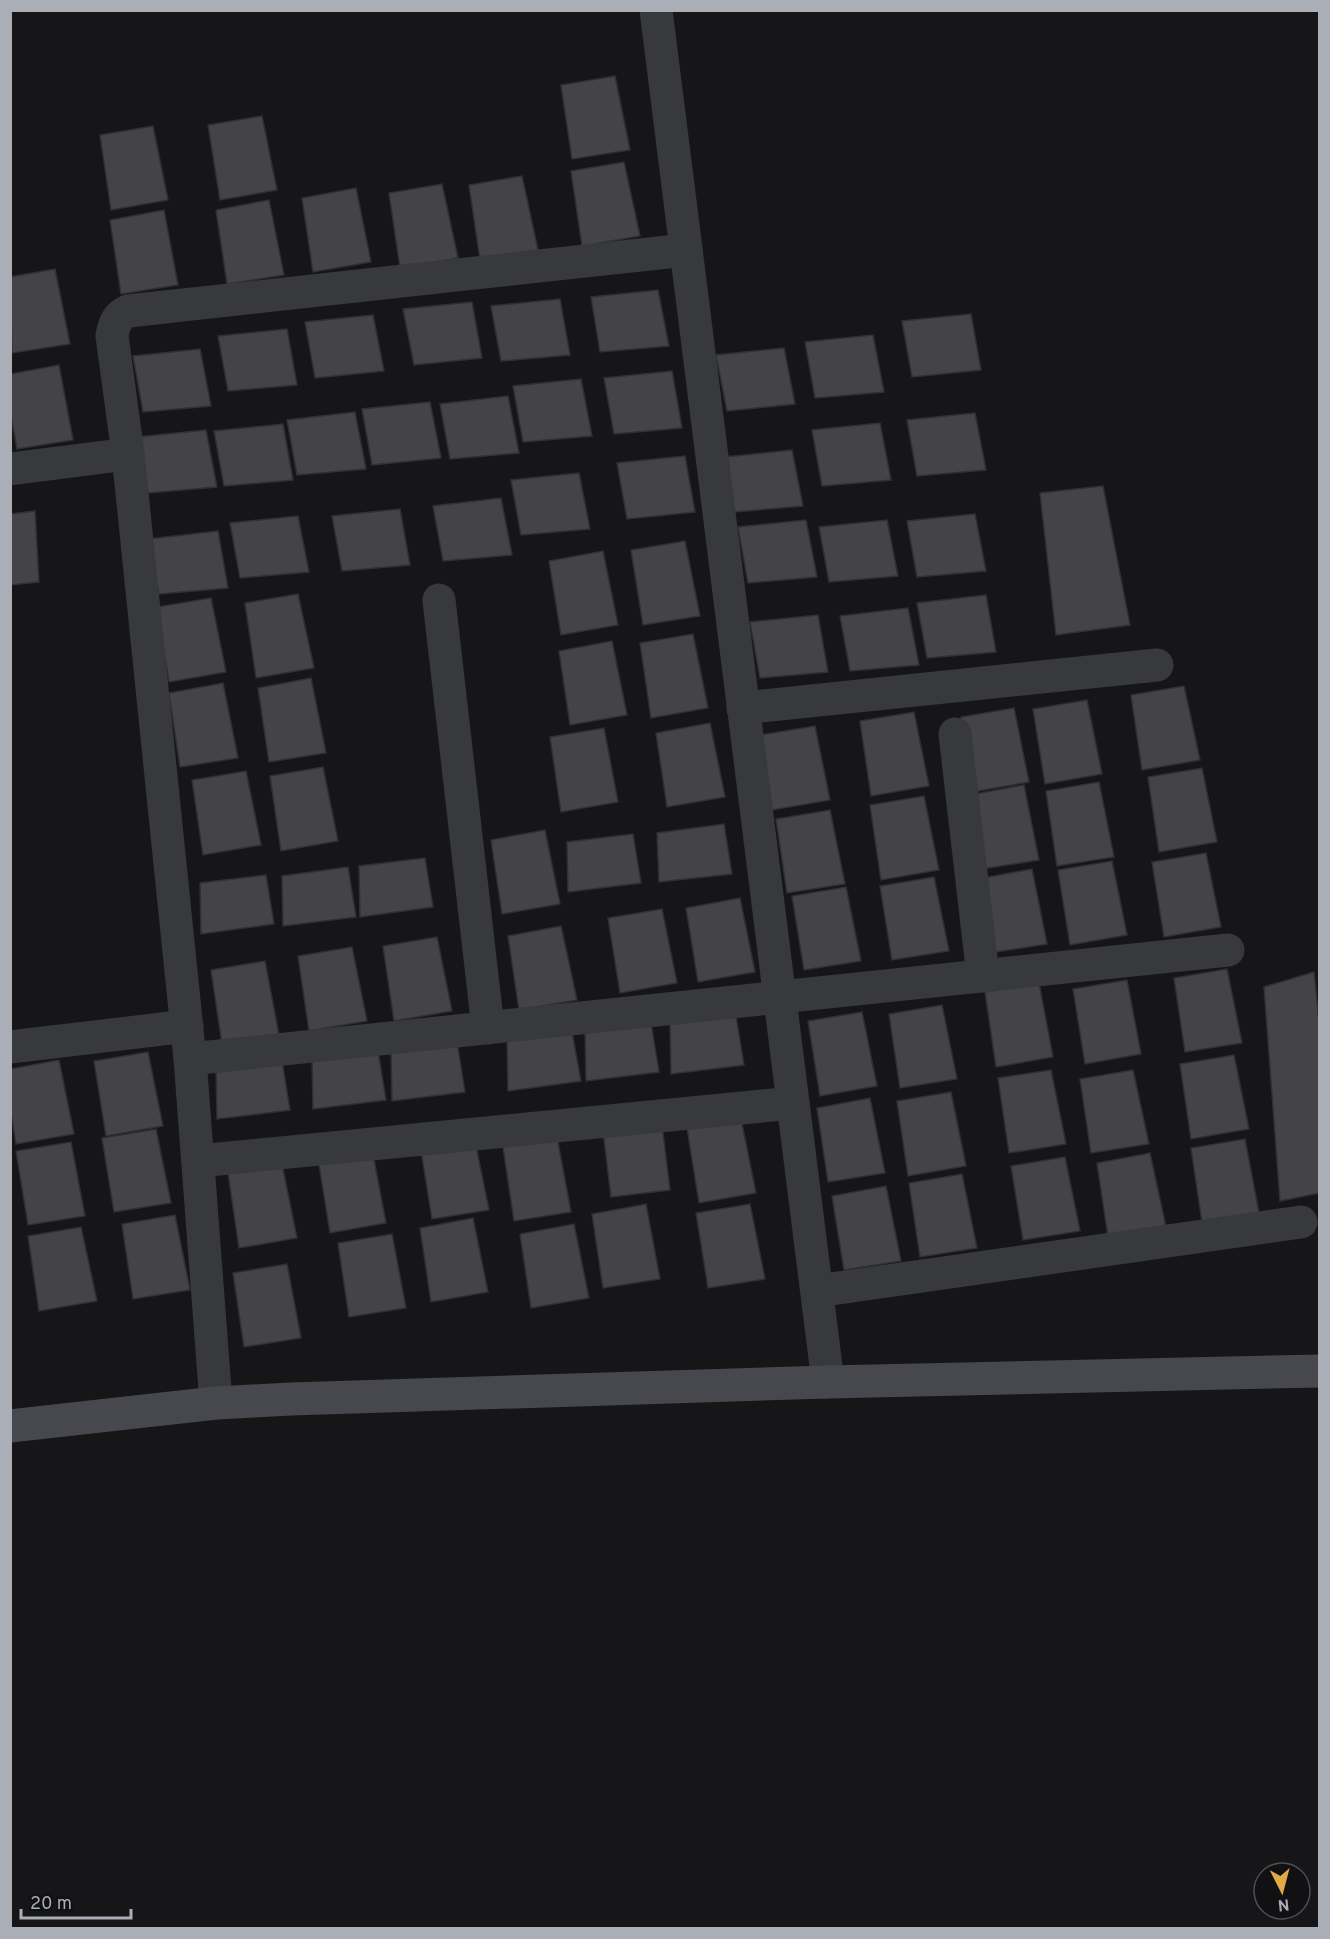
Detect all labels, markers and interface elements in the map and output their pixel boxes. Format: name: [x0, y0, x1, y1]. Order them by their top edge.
north arrow: [1252, 1861, 1312, 1921]
scale bar: [21, 1882, 130, 1920]
text: 20 m: [30, 1893, 72, 1916]
text: N: [1277, 1893, 1290, 1914]

